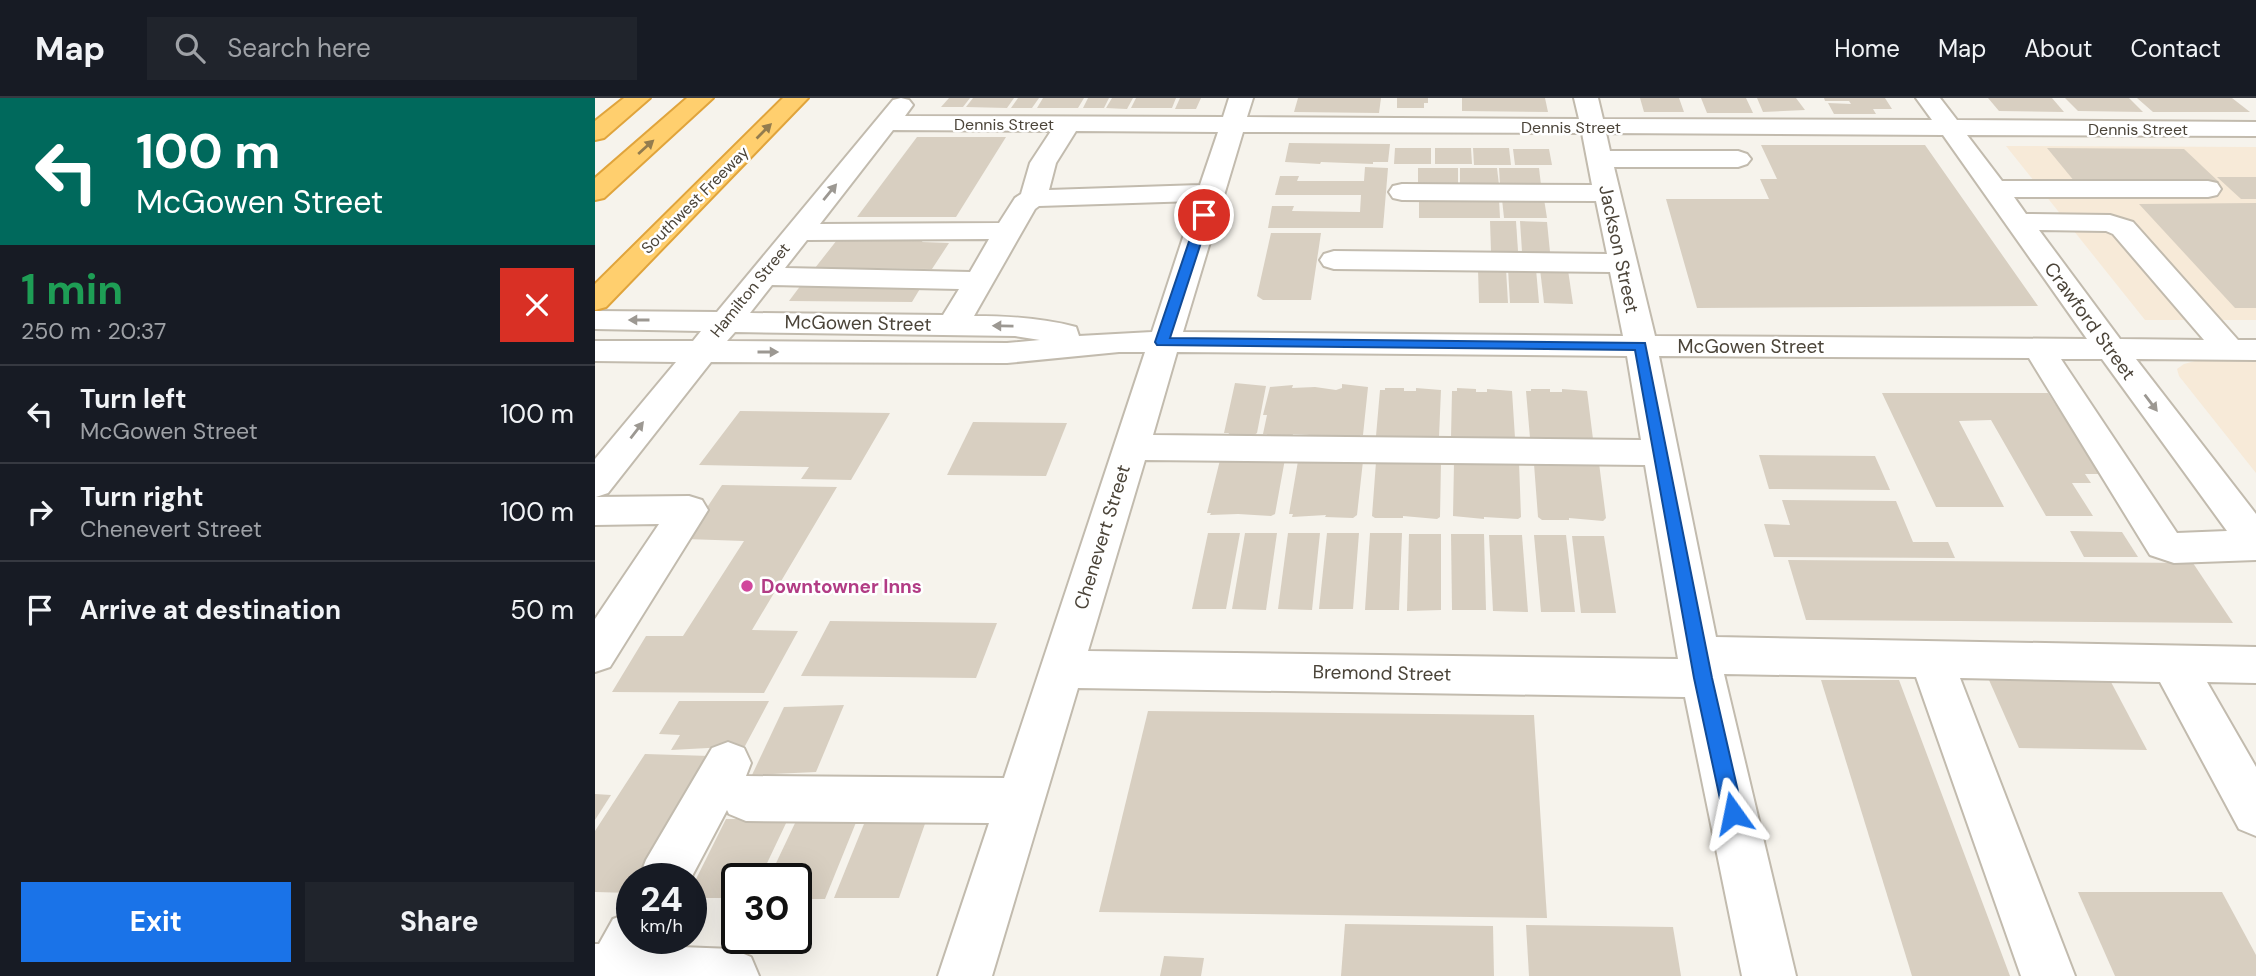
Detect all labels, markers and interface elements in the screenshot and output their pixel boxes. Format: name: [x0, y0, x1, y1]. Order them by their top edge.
search box: [147, 17, 637, 80]
text: Map: [35, 27, 105, 70]
icon: search: [171, 29, 209, 67]
text: Search here: [227, 31, 371, 65]
text: Home: [1834, 33, 1900, 64]
text: Map: [1938, 33, 1986, 64]
text: About: [2024, 33, 2093, 64]
text: Contact: [2131, 33, 2221, 64]
street label: Dennis Street: [954, 114, 1054, 135]
street label: Dennis Street: [1521, 117, 1621, 138]
text: 100 m: [136, 119, 280, 183]
street label: Dennis Street: [2088, 119, 2188, 140]
one-way arrow: [755, 123, 771, 140]
icon: left: [21, 126, 112, 217]
one-way arrow: [637, 139, 655, 155]
street label: Southwest Freeway: [637, 142, 753, 258]
text: McGowen Street: [136, 181, 383, 223]
one-way arrow: [822, 183, 837, 200]
street label: Jackson Street: [1593, 183, 1645, 315]
pin: [1174, 185, 1234, 245]
icon: arrive: [1185, 196, 1223, 234]
street label: Hamilton Street: [705, 238, 795, 342]
street label: Crawford Street: [2039, 257, 2141, 385]
text: 1 min: [21, 262, 123, 317]
button: close: [500, 268, 574, 342]
street label: McGowen Street: [784, 309, 932, 337]
one-way arrow: [628, 314, 650, 326]
text: 250 m · 20:37: [21, 316, 166, 346]
one-way arrow: [992, 320, 1014, 331]
street label: McGowen Street: [1678, 334, 1824, 359]
one-way arrow: [757, 346, 779, 358]
text: Turn left: [80, 382, 187, 416]
one-way arrow: [2143, 394, 2157, 412]
icon: left: [21, 395, 59, 433]
text: 100 m: [500, 397, 574, 431]
text: McGowen Street: [80, 416, 258, 446]
one-way arrow: [630, 422, 645, 440]
street label: Chenevert Street: [1068, 461, 1136, 613]
text: Turn right: [80, 480, 204, 514]
icon: right: [21, 493, 59, 531]
text: 100 m: [500, 495, 574, 529]
text: Chenevert Street: [80, 514, 262, 544]
place label: Downtowner Inns: [761, 574, 922, 599]
marker: Downtowner Inns: [739, 578, 755, 594]
icon: arrive: [21, 591, 59, 629]
text: Arrive at destination: [80, 593, 341, 627]
text: 50 m: [510, 593, 574, 627]
street label: Bremond Street: [1312, 659, 1452, 687]
position arrow: [1696, 776, 1770, 850]
speed limit sign: 30: [721, 863, 812, 954]
text: 24: [640, 876, 683, 922]
button: Exit: [21, 882, 291, 962]
button: Share: [305, 882, 574, 962]
text: km/h: [640, 914, 683, 938]

